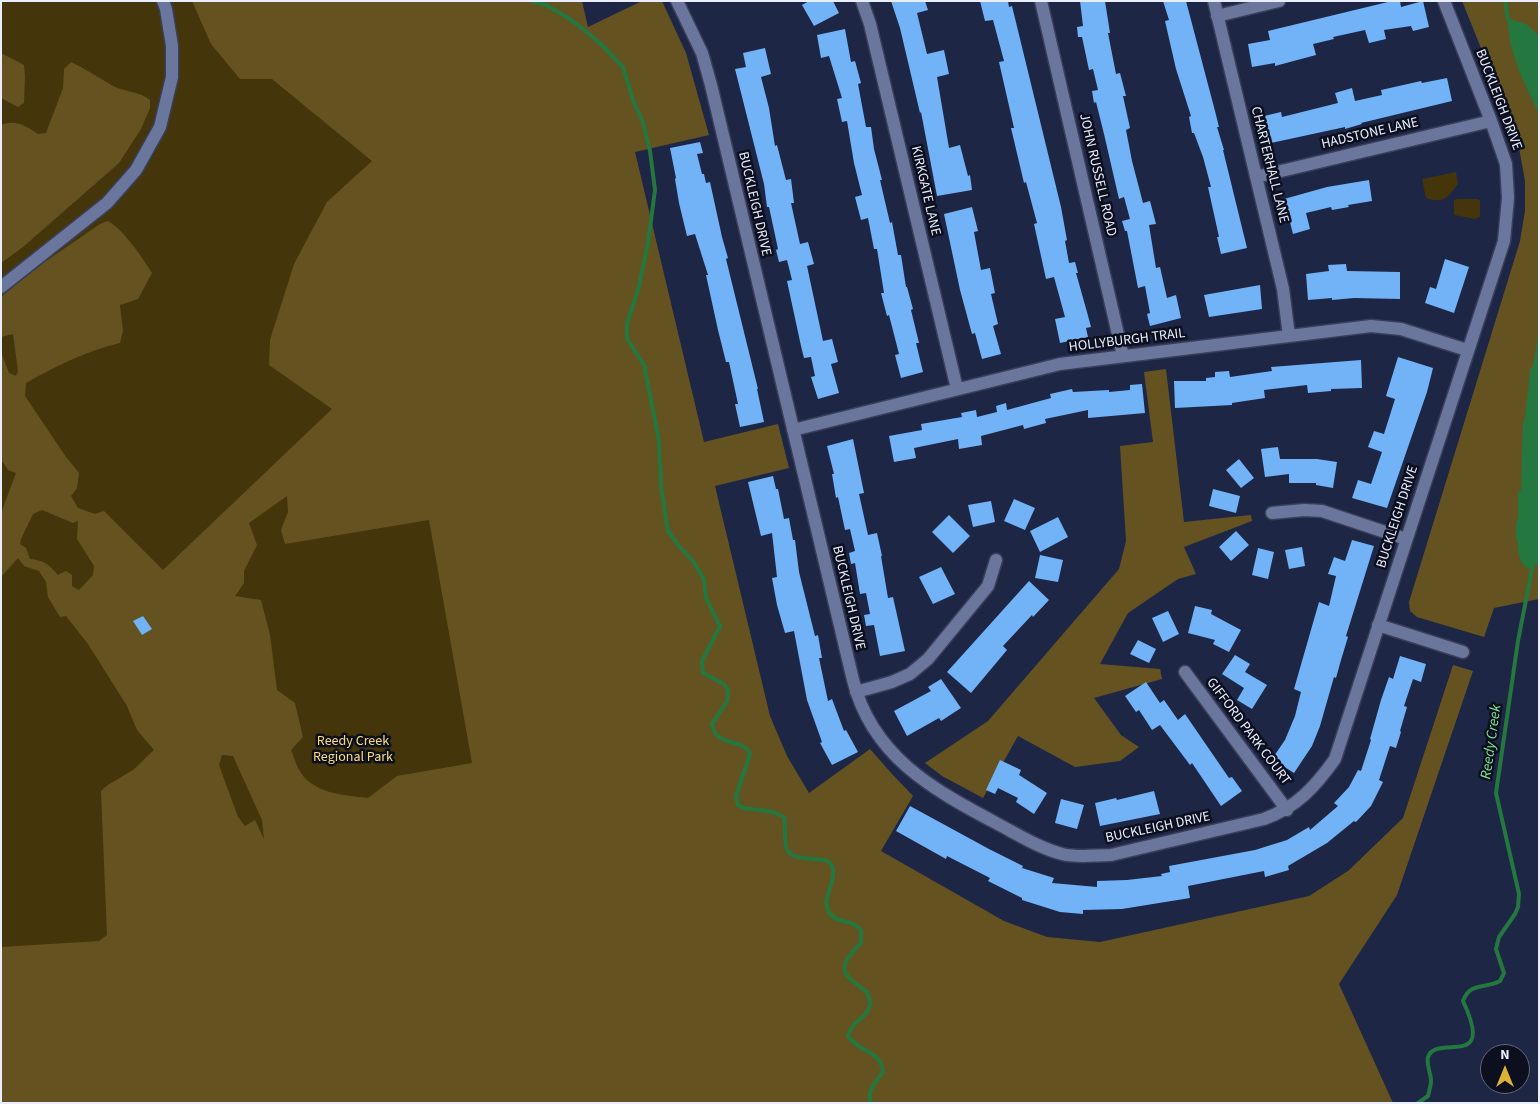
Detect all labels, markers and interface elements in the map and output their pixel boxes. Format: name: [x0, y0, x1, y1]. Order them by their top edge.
street label: BUCKLEIGH DRIVE: [1471, 47, 1525, 153]
street label: CHARTERHALL LANE: [1246, 105, 1292, 225]
street label: JOHN RUSSELL ROAD: [1075, 112, 1119, 238]
street label: HADSTONE LANE: [1320, 115, 1420, 153]
street label: KIRKGATE LANE: [907, 145, 943, 237]
street label: BUCKLEIGH DRIVE: [734, 150, 774, 258]
street label: HOLLYBURGH TRAIL: [1068, 326, 1186, 356]
street label: BUCKLEIGH DRIVE: [1374, 464, 1422, 570]
street label: BUCKLEIGH DRIVE: [828, 544, 868, 652]
street label: GIFFORD PARK COURT: [1202, 675, 1294, 789]
water label: Reedy Creek: [1478, 704, 1506, 780]
park label: Reedy Creek Regional Park: [313, 734, 393, 766]
street label: BUCKLEIGH DRIVE: [1104, 809, 1212, 847]
north arrow: [1480, 1044, 1530, 1094]
text: N: [1500, 1045, 1510, 1065]

